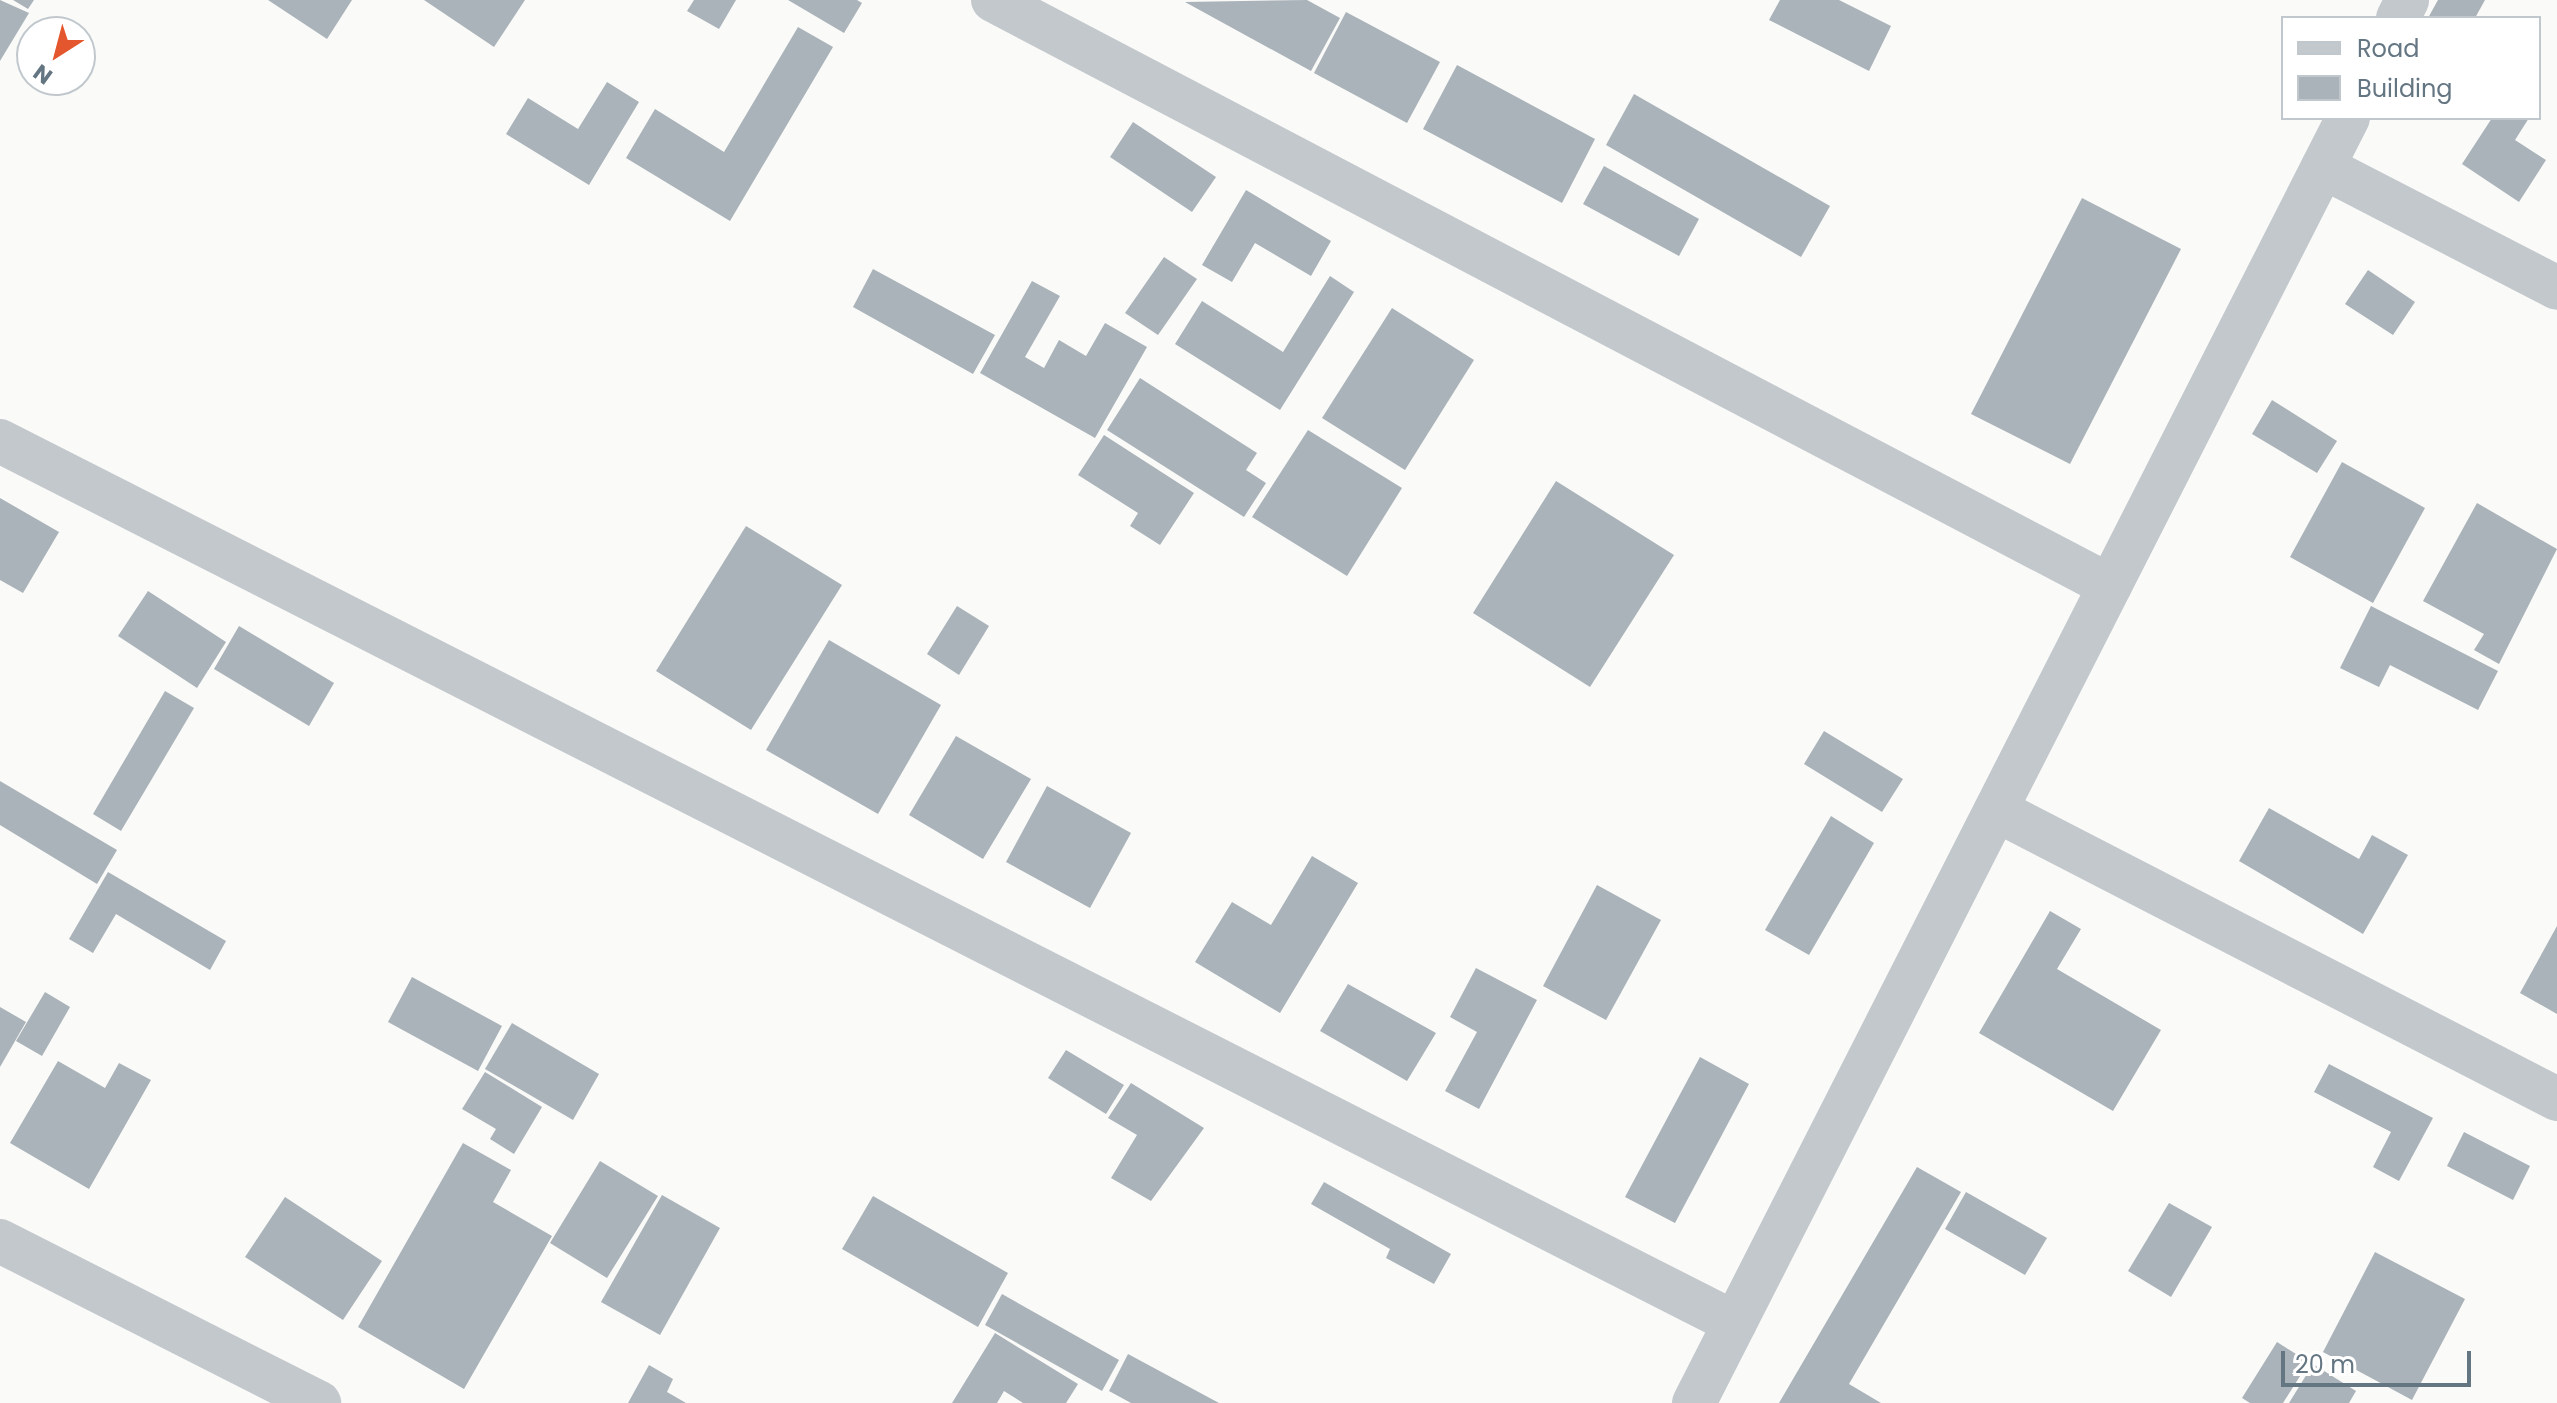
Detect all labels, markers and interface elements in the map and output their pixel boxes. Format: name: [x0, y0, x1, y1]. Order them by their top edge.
north arrow: [16, 16, 96, 96]
legend: [2281, 16, 2541, 120]
text: Road: [2357, 32, 2419, 65]
text: N: [27, 57, 59, 92]
text: Building: [2357, 72, 2453, 105]
scale bar: [2285, 1335, 2475, 1385]
text: 20 m: [2295, 1348, 2355, 1381]

